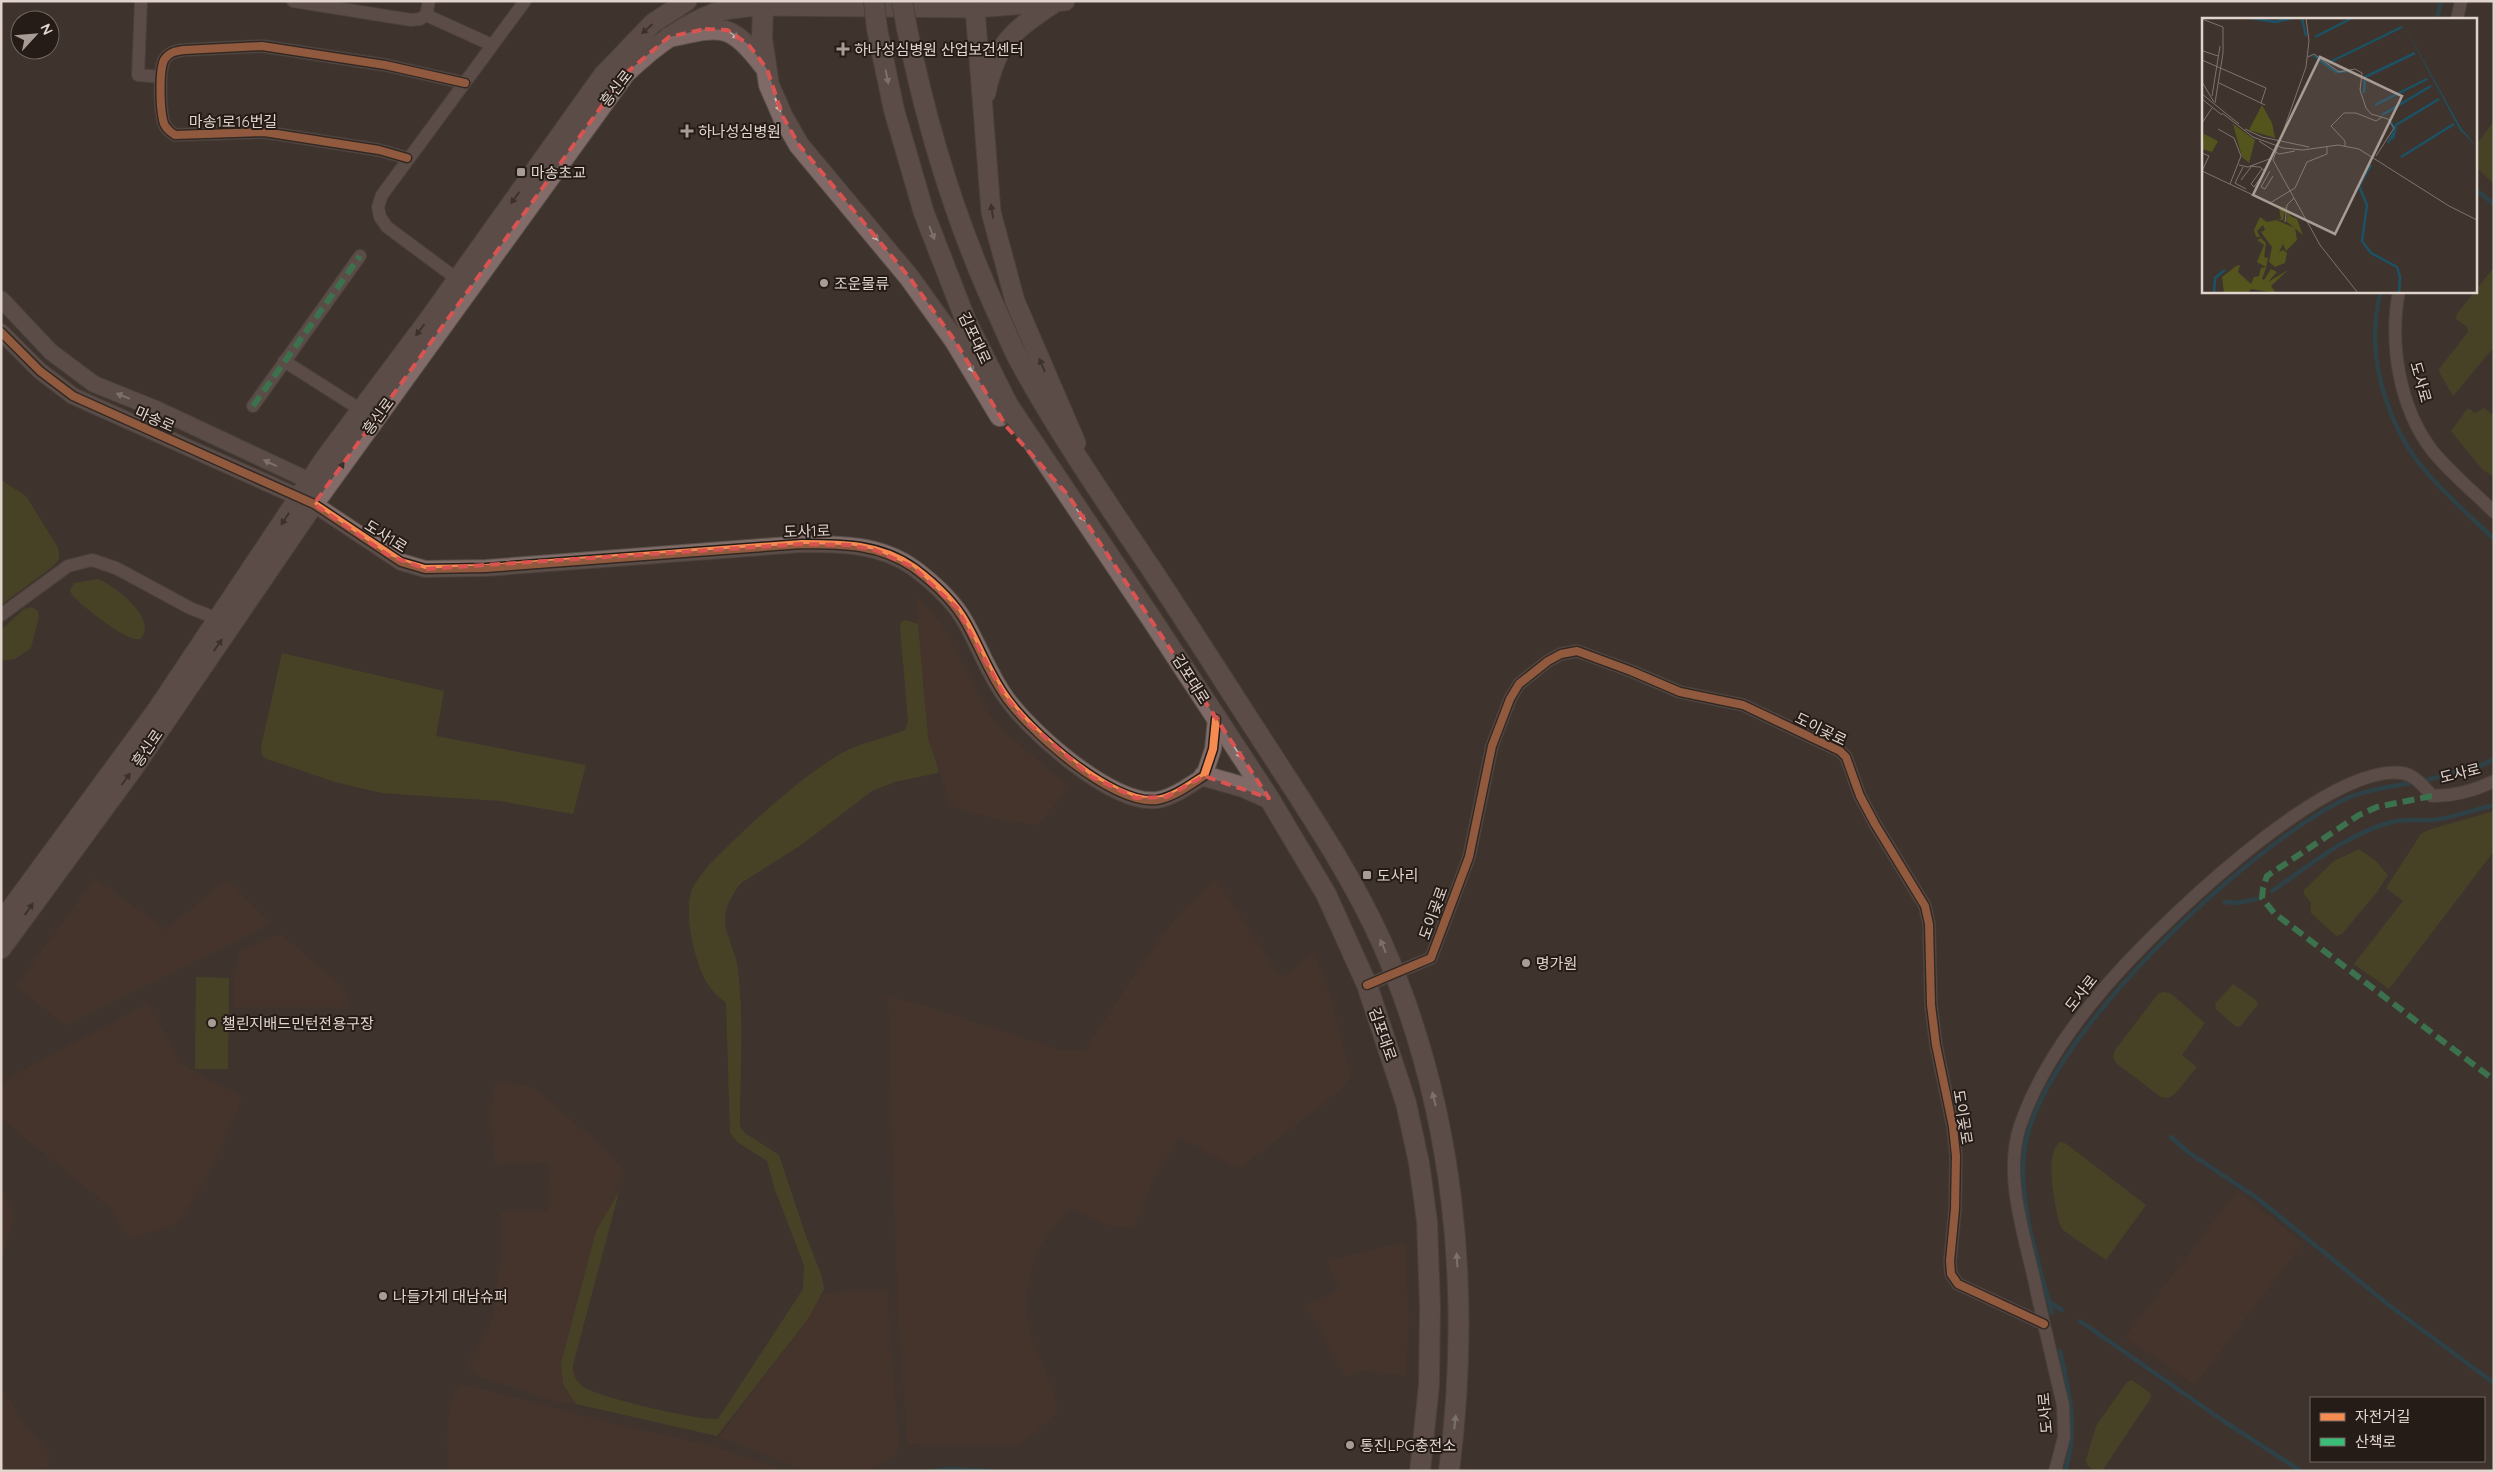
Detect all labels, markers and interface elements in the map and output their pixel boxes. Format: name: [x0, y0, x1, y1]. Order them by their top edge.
north arrow: [10, 10, 60, 60]
inset map: [2202, 18, 2478, 292]
text: N: [36, 21, 57, 38]
one-way arrow: [641, 23, 653, 35]
one-way arrow: [726, 29, 740, 39]
place label: 하나성심병원 산업보건센터: [854, 40, 1024, 59]
marker: 하나성심병원 산업보건센터: [836, 42, 850, 56]
street label: 흥신로: [596, 66, 636, 110]
one-way arrow: [883, 70, 891, 85]
one-way arrow: [774, 97, 782, 112]
street label: 마송1로16번길: [189, 112, 277, 131]
place label: 하나성심병원: [698, 122, 781, 141]
marker: 하나성심병원: [680, 124, 694, 138]
place label: 마송초교: [531, 163, 586, 182]
marker: 마송초교: [515, 166, 527, 178]
one-way arrow: [510, 191, 520, 205]
one-way arrow: [987, 203, 995, 219]
one-way arrow: [928, 226, 936, 240]
one-way arrow: [868, 228, 879, 241]
place label: 조운물류: [834, 274, 889, 293]
marker: 조운물류: [818, 277, 830, 289]
street label: 김포대로: [955, 309, 995, 367]
one-way arrow: [415, 323, 426, 336]
one-way arrow: [1038, 358, 1046, 372]
one-way arrow: [965, 359, 974, 372]
street label: 도사로: [2406, 359, 2436, 405]
one-way arrow: [115, 391, 130, 399]
street label: 흥신로: [358, 394, 398, 438]
street label: 마송로: [132, 402, 178, 436]
one-way arrow: [263, 459, 277, 467]
one-way arrow: [335, 461, 345, 475]
one-way arrow: [1076, 508, 1086, 521]
one-way arrow: [280, 512, 289, 526]
street label: 도사1로: [361, 516, 411, 556]
street label: 도사1로: [783, 521, 831, 541]
one-way arrow: [213, 639, 223, 652]
street label: 김포대로: [1168, 651, 1214, 707]
street label: 도이곶로: [1792, 708, 1850, 750]
street label: 흥신로: [127, 726, 167, 770]
one-way arrow: [1233, 746, 1243, 759]
street label: 도사로: [2438, 759, 2482, 787]
one-way arrow: [120, 773, 131, 786]
place label: 도사리: [1377, 866, 1418, 885]
marker: 도사리: [1361, 869, 1373, 881]
street label: 도이곶로: [1415, 884, 1451, 942]
one-way arrow: [24, 903, 34, 916]
one-way arrow: [1378, 938, 1386, 953]
place label: 명가원: [1536, 954, 1577, 973]
marker: 명가원: [1520, 957, 1532, 969]
street label: 도사로: [2061, 971, 2101, 1015]
street label: 김포대로: [1365, 1005, 1401, 1063]
place label: 챌린지배드민턴전용구장: [222, 1014, 374, 1033]
marker: 챌린지배드민턴전용구장: [206, 1017, 218, 1029]
street label: 도이곶로: [1949, 1088, 1977, 1146]
one-way arrow: [1430, 1092, 1438, 1107]
one-way arrow: [1453, 1252, 1461, 1268]
place label: 나들가게 대남슈퍼: [393, 1287, 508, 1306]
marker: 나들가게 대남슈퍼: [377, 1290, 389, 1302]
street label: 도사로: [2034, 1392, 2056, 1434]
legend: [2310, 1397, 2485, 1462]
text: 자전거길: [2355, 1407, 2410, 1426]
one-way arrow: [1451, 1414, 1459, 1430]
text: 산책로: [2355, 1432, 2396, 1451]
place label: 통진LPG충전소: [1360, 1436, 1457, 1455]
marker: 통진LPG충전소: [1344, 1439, 1356, 1451]

